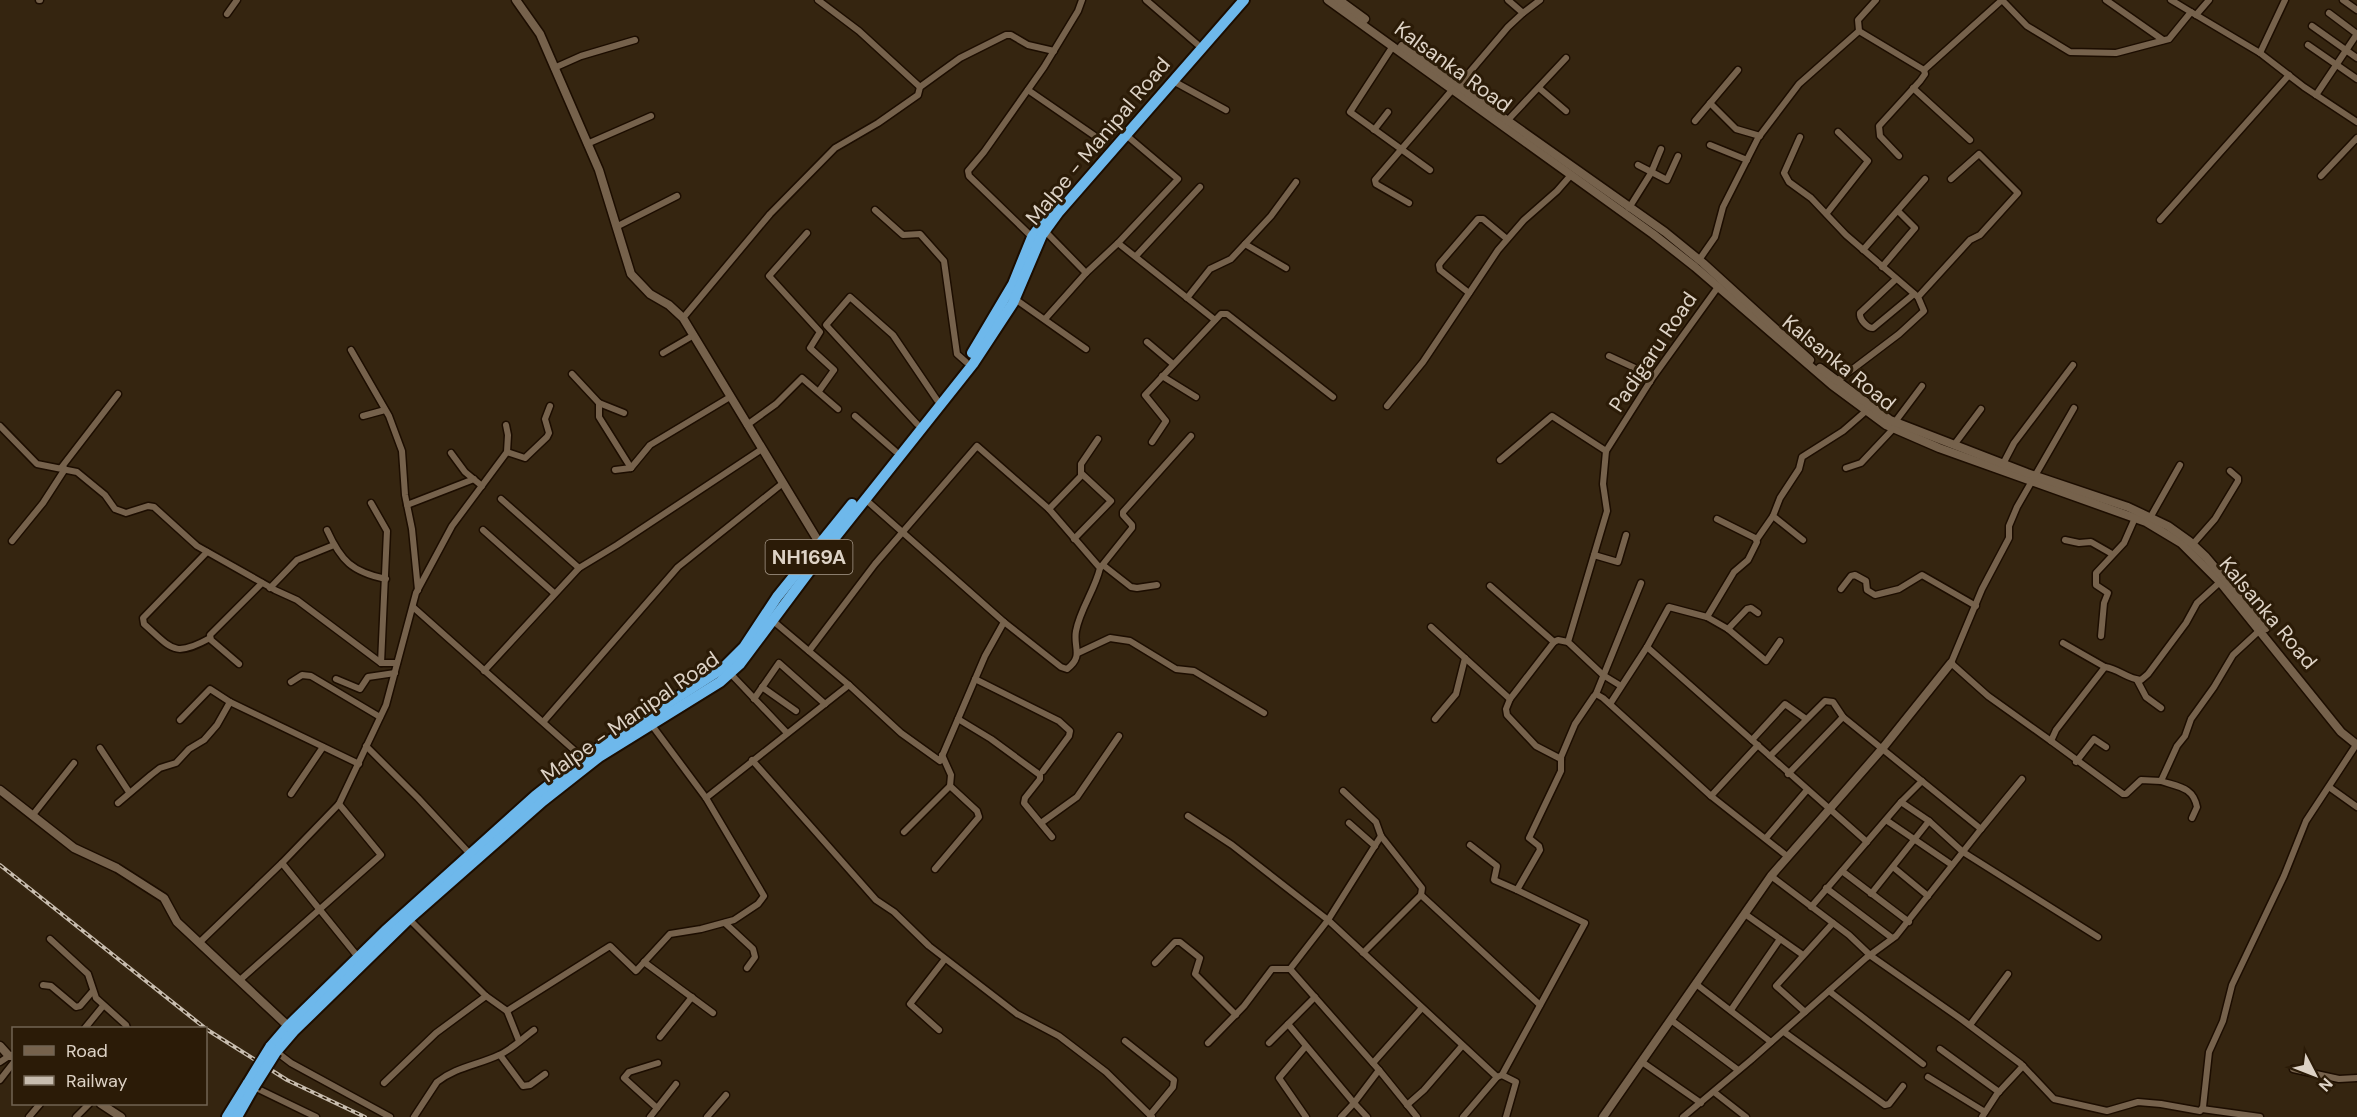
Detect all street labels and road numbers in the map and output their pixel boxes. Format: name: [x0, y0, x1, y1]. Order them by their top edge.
street label: Kalsanka Road: [1389, 15, 1517, 119]
street label: Malpe - Manipal Road: [1019, 51, 1177, 231]
street label: Padigaru Road: [1603, 287, 1703, 417]
street label: Kalsanka Road: [1776, 309, 1902, 417]
road number: NH169A: [766, 540, 852, 574]
street label: Kalsanka Road: [2213, 551, 2323, 675]
street label: Malpe - Manipal Road: [535, 645, 725, 789]

